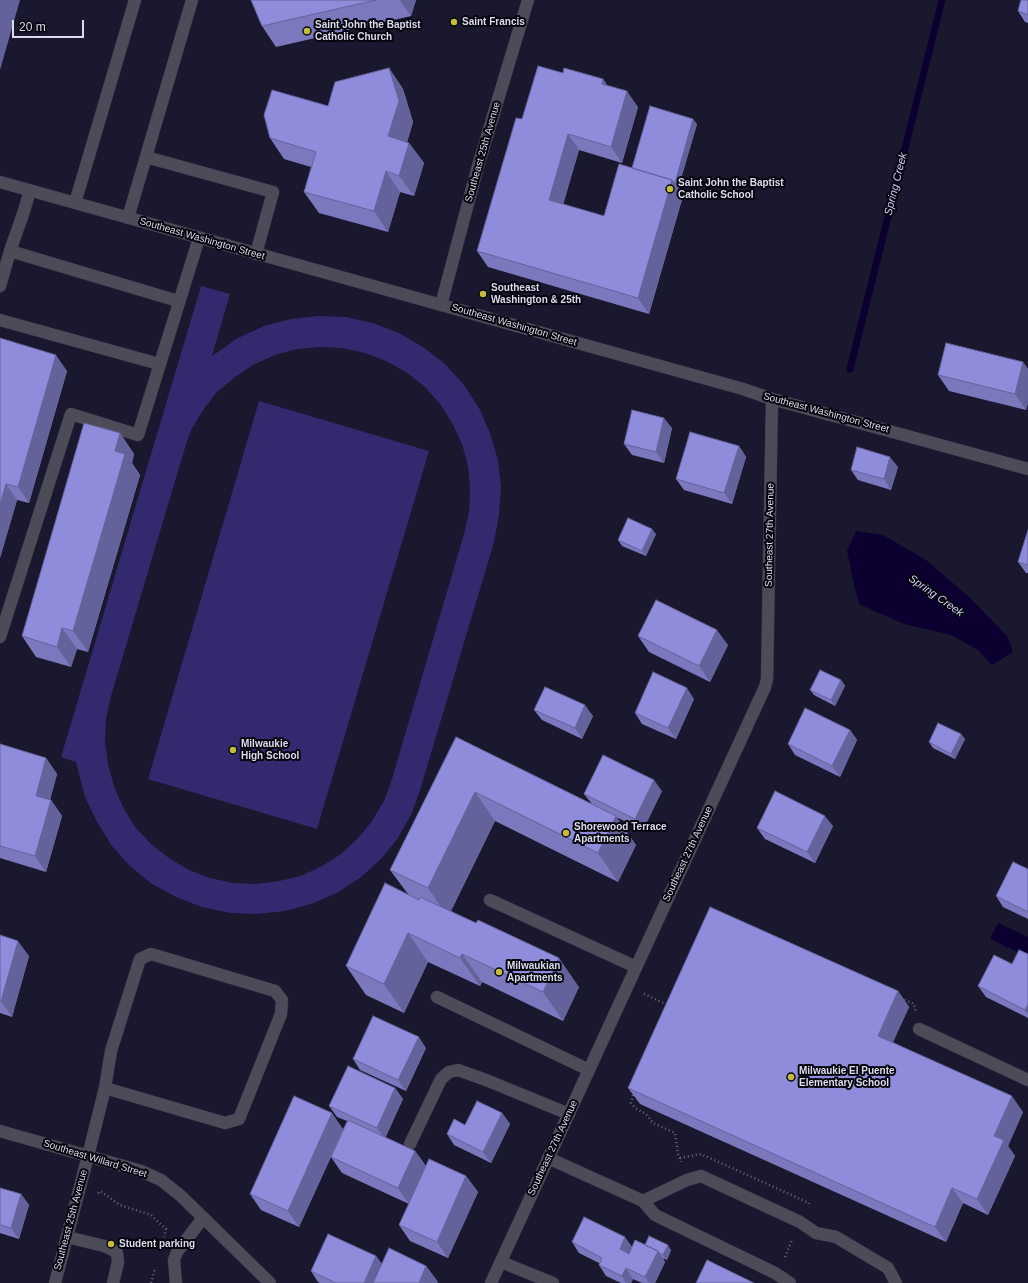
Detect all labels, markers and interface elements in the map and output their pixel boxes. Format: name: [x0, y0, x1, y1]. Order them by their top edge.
scale bar: [14, 12, 86, 38]
place label: Saint Francis: [462, 16, 525, 28]
marker: Saint Francis: [449, 17, 459, 27]
place label: Saint John the Baptist Catholic Church: [315, 19, 421, 42]
text: 20 m: [19, 20, 46, 34]
marker: Saint John the Baptist Catholic Church: [302, 26, 312, 36]
street label: Southeast 25th Avenue: [463, 100, 503, 204]
water label: Spring Creek: [882, 151, 910, 217]
place label: Saint John the Baptist Catholic School: [678, 177, 784, 200]
marker: Saint John the Baptist Catholic School: [665, 184, 675, 194]
street label: Southeast Washington Street: [138, 215, 266, 263]
place label: Southeast Washington & 25th: [491, 282, 581, 306]
marker: Southeast Washington & 25th: [478, 289, 488, 299]
street label: Southeast Washington Street: [450, 301, 578, 349]
street label: Southeast Washington Street: [762, 390, 890, 436]
street label: Southeast 27th Avenue: [763, 483, 777, 587]
water label: Spring Creek: [906, 572, 966, 620]
place label: Milwaukie High School: [241, 738, 299, 762]
marker: Milwaukie High School: [228, 745, 238, 755]
street label: Southeast 27th Avenue: [661, 804, 715, 904]
place label: Shorewood Terrace Apartments: [574, 821, 667, 844]
marker: Shorewood Terrace Apartments: [561, 828, 571, 838]
place label: Milwaukian Apartments: [507, 960, 563, 984]
marker: Milwaukian Apartments: [494, 967, 504, 977]
place label: Milwaukie El Puente Elementary School: [799, 1065, 895, 1088]
marker: Milwaukie El Puente Elementary School: [786, 1072, 796, 1082]
street label: Southeast 27th Avenue: [526, 1098, 580, 1198]
street label: Southeast Willard Street: [42, 1137, 148, 1181]
street label: Southeast 25th Avenue: [52, 1168, 90, 1272]
place label: Student parking: [119, 1238, 195, 1250]
marker: Student parking: [106, 1239, 116, 1249]

